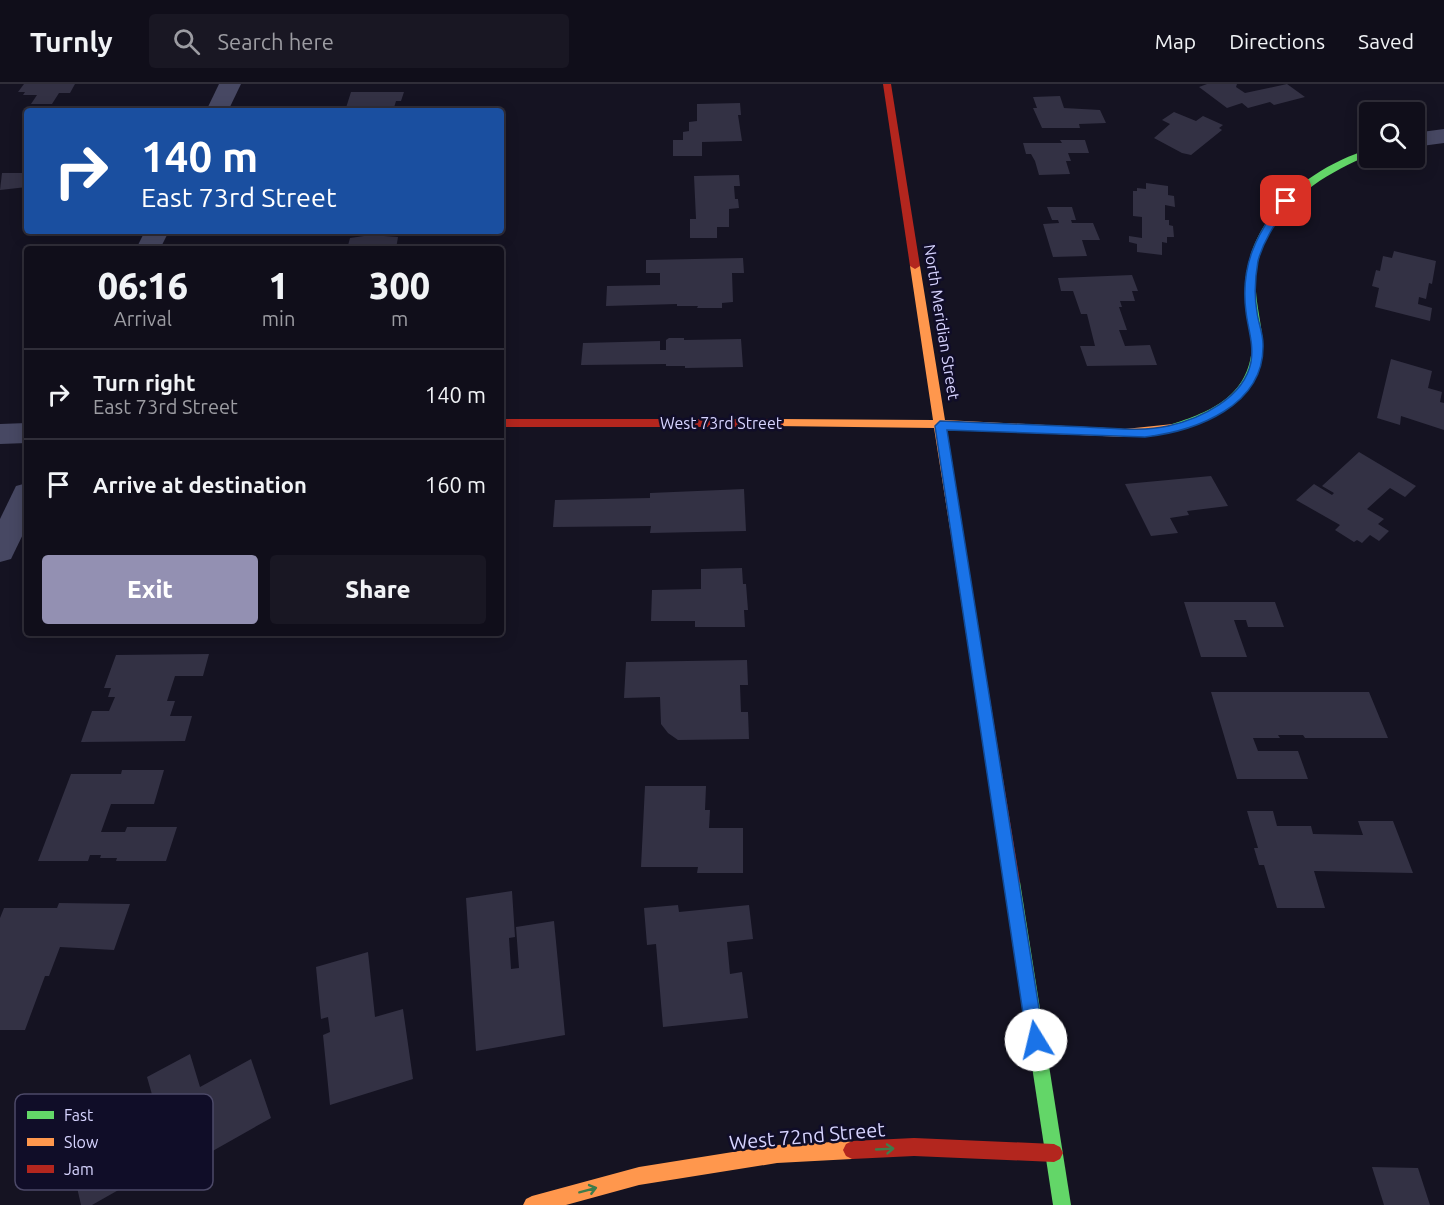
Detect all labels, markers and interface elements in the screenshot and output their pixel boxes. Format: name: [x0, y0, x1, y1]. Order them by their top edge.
search box: [149, 14, 569, 68]
icon: search: [170, 25, 203, 58]
text: Turnly: [30, 26, 113, 57]
text: Search here: [218, 29, 334, 54]
text: Map: [1155, 29, 1196, 53]
text: Directions: [1229, 29, 1325, 53]
text: Saved: [1358, 29, 1414, 53]
map controls: [1359, 102, 1425, 168]
button: search: [1359, 102, 1425, 168]
icon: right: [42, 132, 120, 210]
text: 140 m: [141, 133, 258, 180]
pin: [1260, 175, 1311, 226]
text: East 73rd Street: [141, 182, 337, 212]
icon: arrive: [1269, 184, 1302, 217]
street label: North Meridian Street: [921, 243, 963, 402]
text: 06:16: [98, 265, 188, 306]
text: 1: [268, 265, 289, 306]
text: 300: [369, 265, 430, 306]
text: Arrival: [114, 307, 172, 330]
text: min: [262, 307, 295, 330]
text: m: [391, 307, 408, 330]
text: Turn right: [93, 370, 195, 395]
icon: right: [42, 378, 75, 411]
text: 140 m: [425, 382, 486, 407]
text: East 73rd Street: [93, 395, 238, 418]
street label: West 73rd Street: [660, 414, 783, 432]
icon: arrive: [42, 468, 75, 501]
text: Arrive at destination: [93, 472, 307, 497]
text: 160 m: [425, 472, 486, 497]
button: Exit: [42, 555, 258, 624]
button: Share: [270, 555, 486, 624]
position arrow: [1004, 1008, 1068, 1072]
legend: [15, 1094, 213, 1190]
text: Fast: [64, 1106, 94, 1124]
street label: West 72nd Street: [728, 1117, 886, 1154]
text: Slow: [64, 1133, 99, 1151]
one-way arrow: [874, 1143, 894, 1154]
text: Jam: [64, 1160, 94, 1178]
one-way arrow: [578, 1183, 597, 1195]

